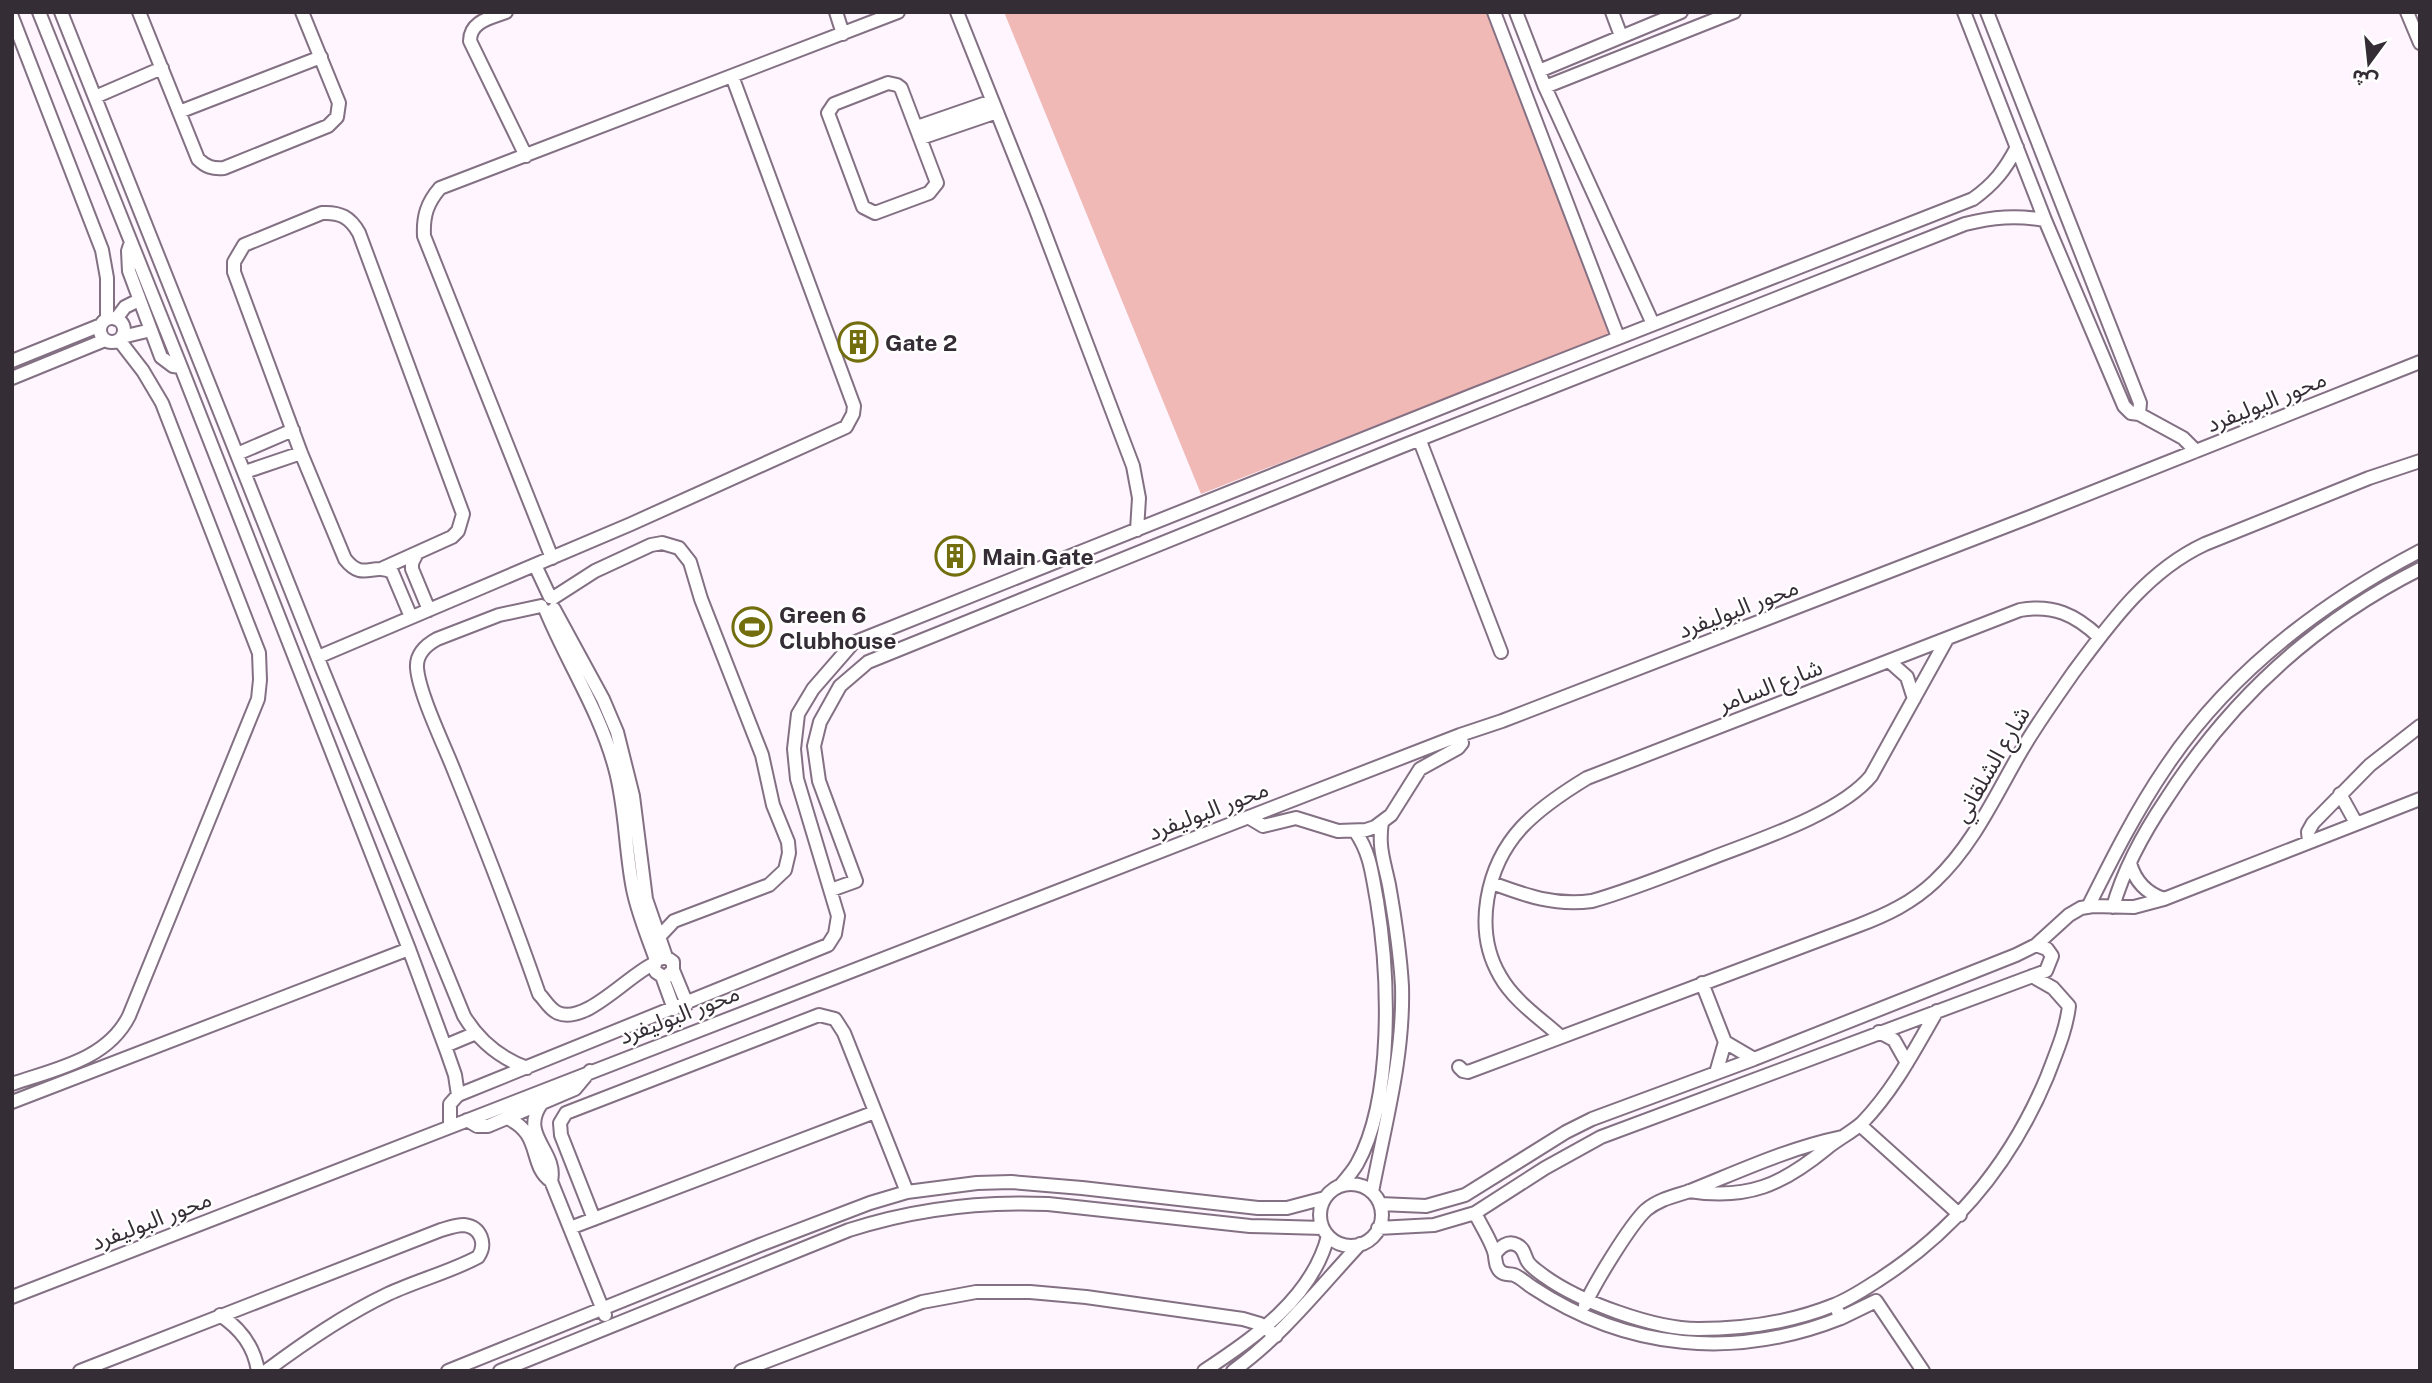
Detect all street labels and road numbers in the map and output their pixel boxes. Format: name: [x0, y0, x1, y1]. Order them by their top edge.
street label: محور البوليفرد: [2202, 365, 2330, 438]
street label: محور البوليفرد: [1674, 573, 1803, 644]
street label: شارع السامر: [1713, 653, 1827, 721]
street label: شارع الشلقاني: [1947, 701, 2039, 829]
street label: محور البوليفرد: [1144, 775, 1273, 846]
street label: محور البوليفرد: [615, 979, 744, 1050]
street label: محور البوليفرد: [87, 1185, 216, 1256]

